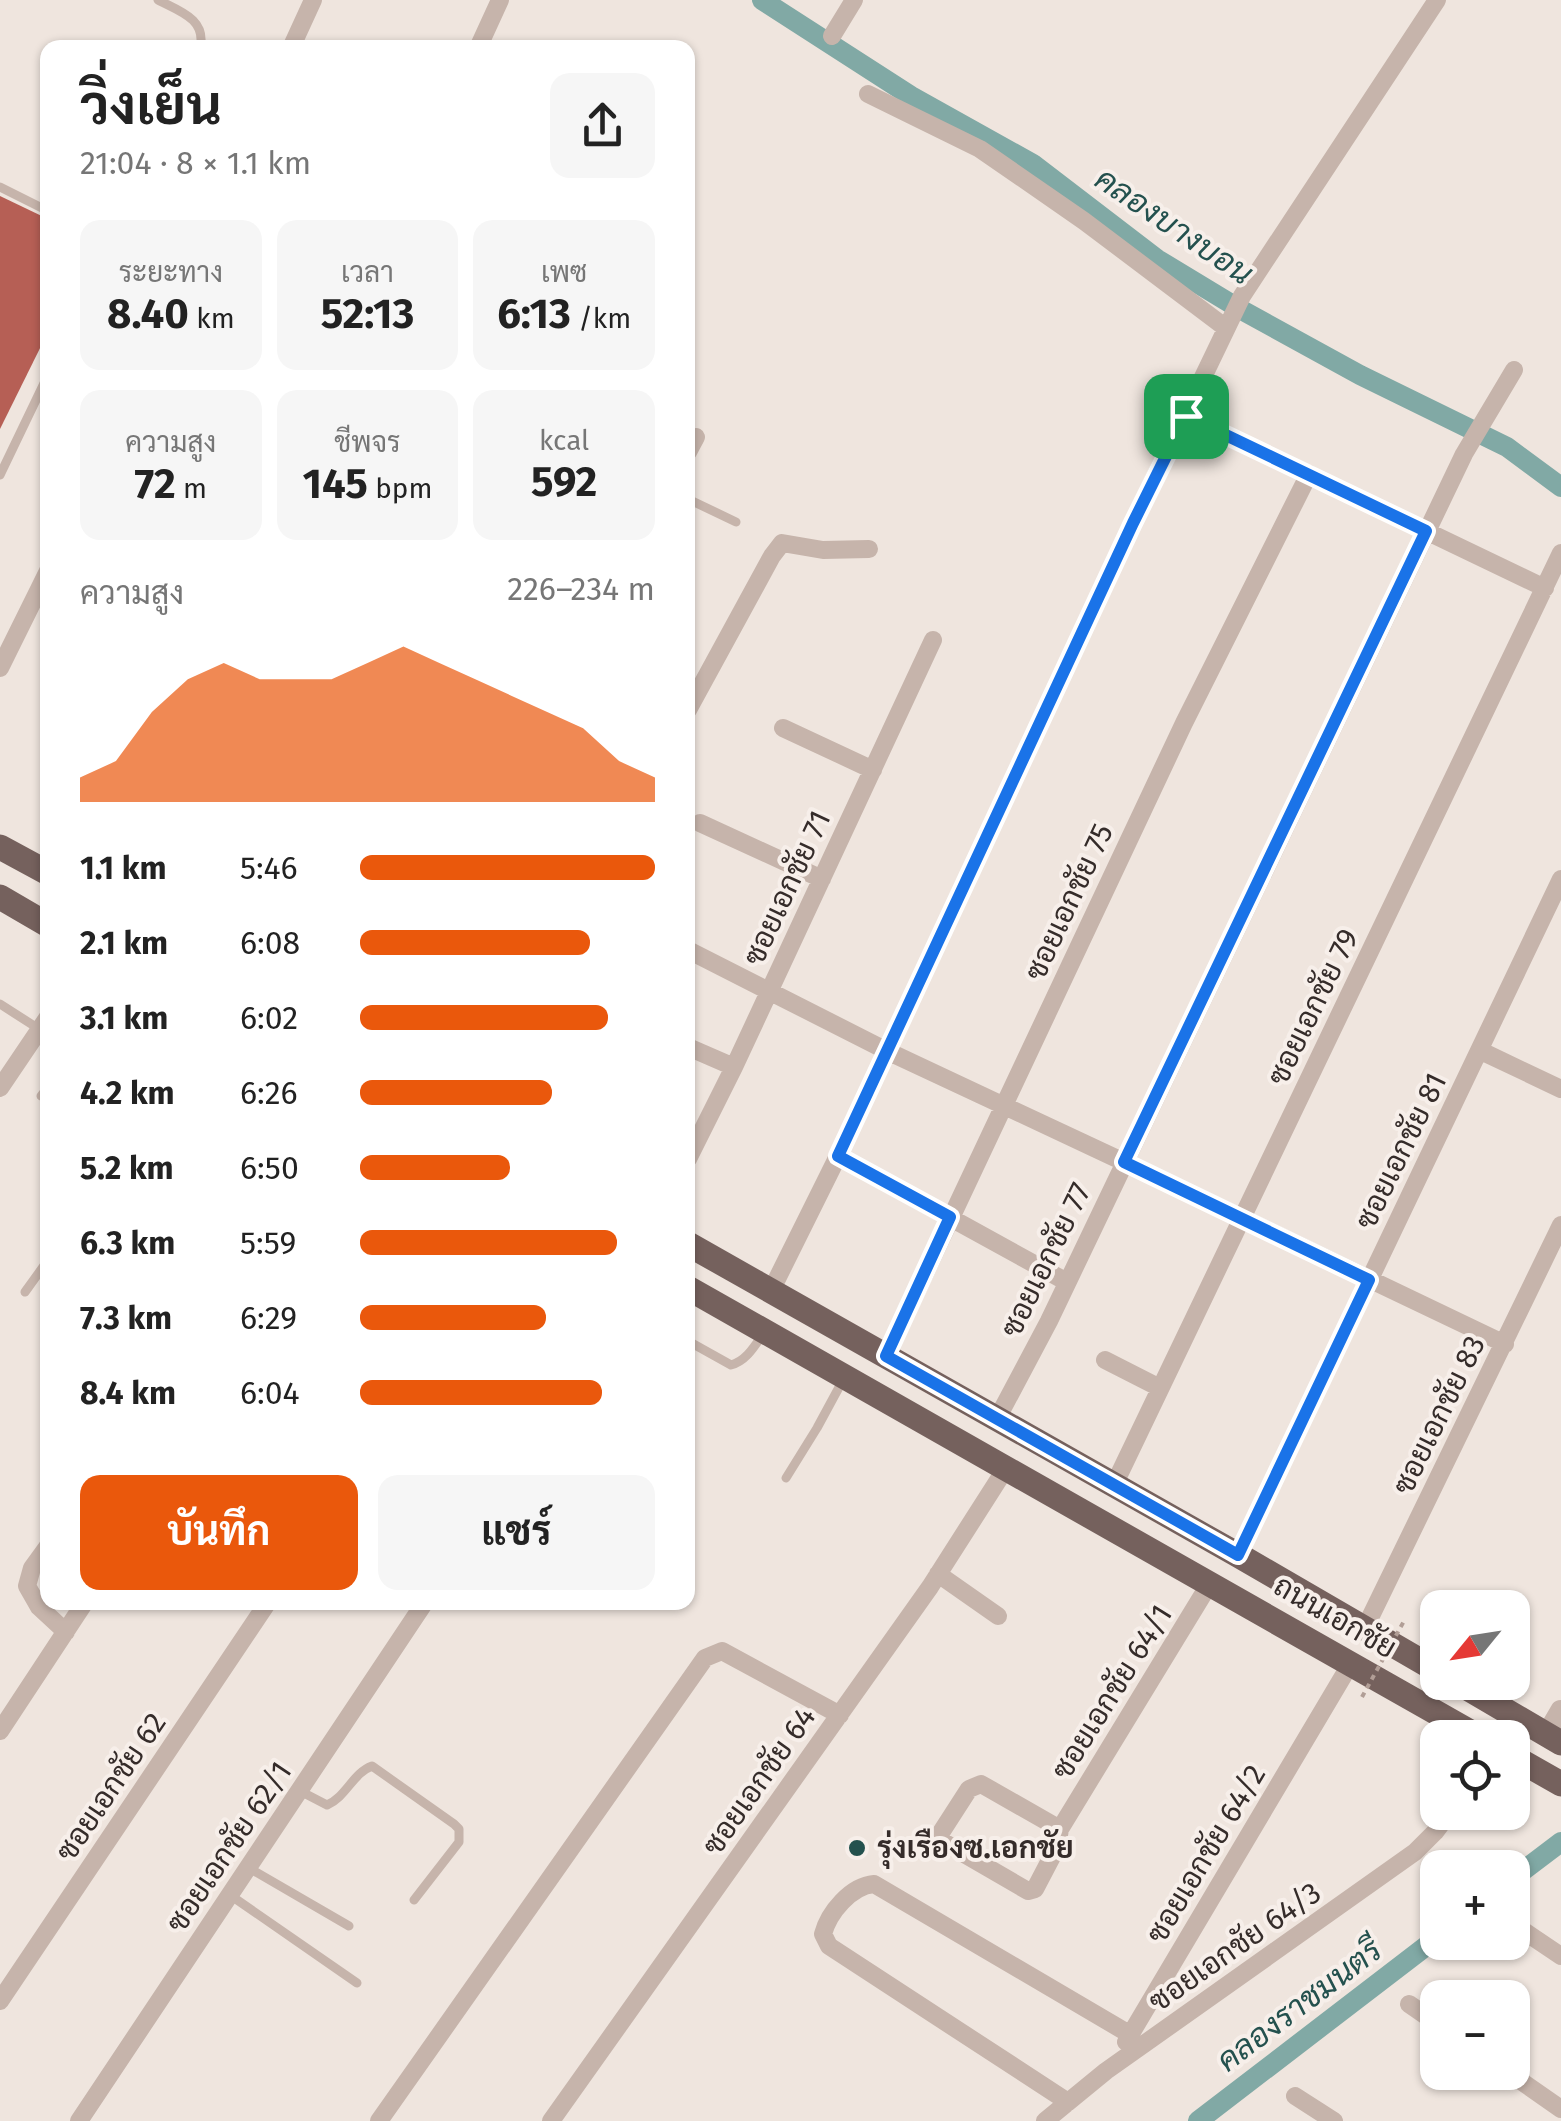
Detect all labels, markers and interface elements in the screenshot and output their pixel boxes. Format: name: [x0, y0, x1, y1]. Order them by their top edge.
text: วิ่งเย็น: [80, 73, 222, 139]
button: share: [550, 73, 655, 178]
text: 21:04 · 8 × 1.1 km: [80, 144, 311, 182]
water label: คลองบางบอน: [1088, 159, 1260, 293]
text: ระยะทาง: [119, 256, 223, 289]
text: เวลา: [341, 256, 394, 289]
text: เพซ: [541, 256, 587, 289]
text: 8.40: [107, 289, 189, 339]
text: 52:13: [321, 289, 414, 339]
text: 6:13: [497, 289, 571, 339]
text: km: [189, 302, 235, 335]
text: /km: [571, 302, 631, 335]
pin: [1144, 374, 1229, 459]
icon: arrive: [1159, 389, 1214, 444]
text: kcal: [539, 424, 589, 457]
text: ความสูง: [125, 426, 216, 459]
text: ชีพจร: [334, 426, 401, 459]
text: 592: [531, 457, 597, 507]
text: 72: [135, 459, 176, 509]
text: 145: [302, 459, 368, 509]
text: m: [176, 472, 207, 505]
text: bpm: [368, 472, 432, 505]
text: 226–234 m: [507, 570, 655, 608]
text: ความสูง: [80, 574, 184, 612]
street label: ซอยเอกชัย 71: [735, 805, 838, 971]
street label: ซอยเอกชัย 75: [1016, 818, 1121, 986]
text: 1.1 km: [80, 849, 166, 887]
text: 5:46: [240, 849, 298, 887]
street label: ซอยเอกชัย 79: [1259, 923, 1366, 1091]
text: 2.1 km: [80, 924, 168, 962]
text: 6:08: [240, 924, 300, 962]
text: 3.1 km: [80, 999, 168, 1037]
text: 6:02: [240, 999, 298, 1037]
street label: ซอยเอกชัย 81: [1347, 1067, 1454, 1235]
text: 4.2 km: [80, 1074, 175, 1112]
text: 6:26: [240, 1074, 298, 1112]
text: 5.2 km: [80, 1149, 174, 1187]
text: 6:50: [240, 1149, 299, 1187]
street label: ซอยเอกชัย 77: [992, 1176, 1099, 1343]
text: 6.3 km: [80, 1224, 175, 1262]
text: 5:59: [240, 1224, 296, 1262]
text: 7.3 km: [80, 1299, 172, 1337]
text: 6:29: [240, 1299, 297, 1337]
street label: ซอยเอกชัย 83: [1384, 1329, 1493, 1500]
text: 8.4 km: [80, 1374, 176, 1412]
text: 6:04: [240, 1374, 300, 1412]
button: บันทึก: [80, 1475, 358, 1590]
button: แชร์: [378, 1475, 655, 1590]
street label: ถนนเอกชัย: [1267, 1567, 1403, 1666]
north arrow: [1420, 1590, 1530, 1700]
map controls: [1420, 1590, 1530, 2090]
street label: ซอยเอกชัย 64/1: [1043, 1598, 1180, 1786]
street label: ซอยเอกชัย 64: [694, 1699, 823, 1862]
street label: ซอยเอกชัย 62: [47, 1705, 174, 1868]
button: locate: [1420, 1720, 1530, 1830]
street label: ซอยเอกชัย 62/1: [158, 1754, 299, 1939]
street label: ซอยเอกชัย 64/2: [1138, 1758, 1273, 1950]
place label: รุ่งเรืองซ.เอกชัย: [877, 1828, 1074, 1869]
marker: รุ่งเรืองซ.เอกชัย: [846, 1837, 868, 1859]
button: +: [1420, 1850, 1530, 1960]
street label: ซอยเอกชัย 64/3: [1141, 1874, 1328, 2020]
water label: คลองราชมนตรี: [1208, 1929, 1391, 2079]
button: −: [1420, 1980, 1530, 2090]

